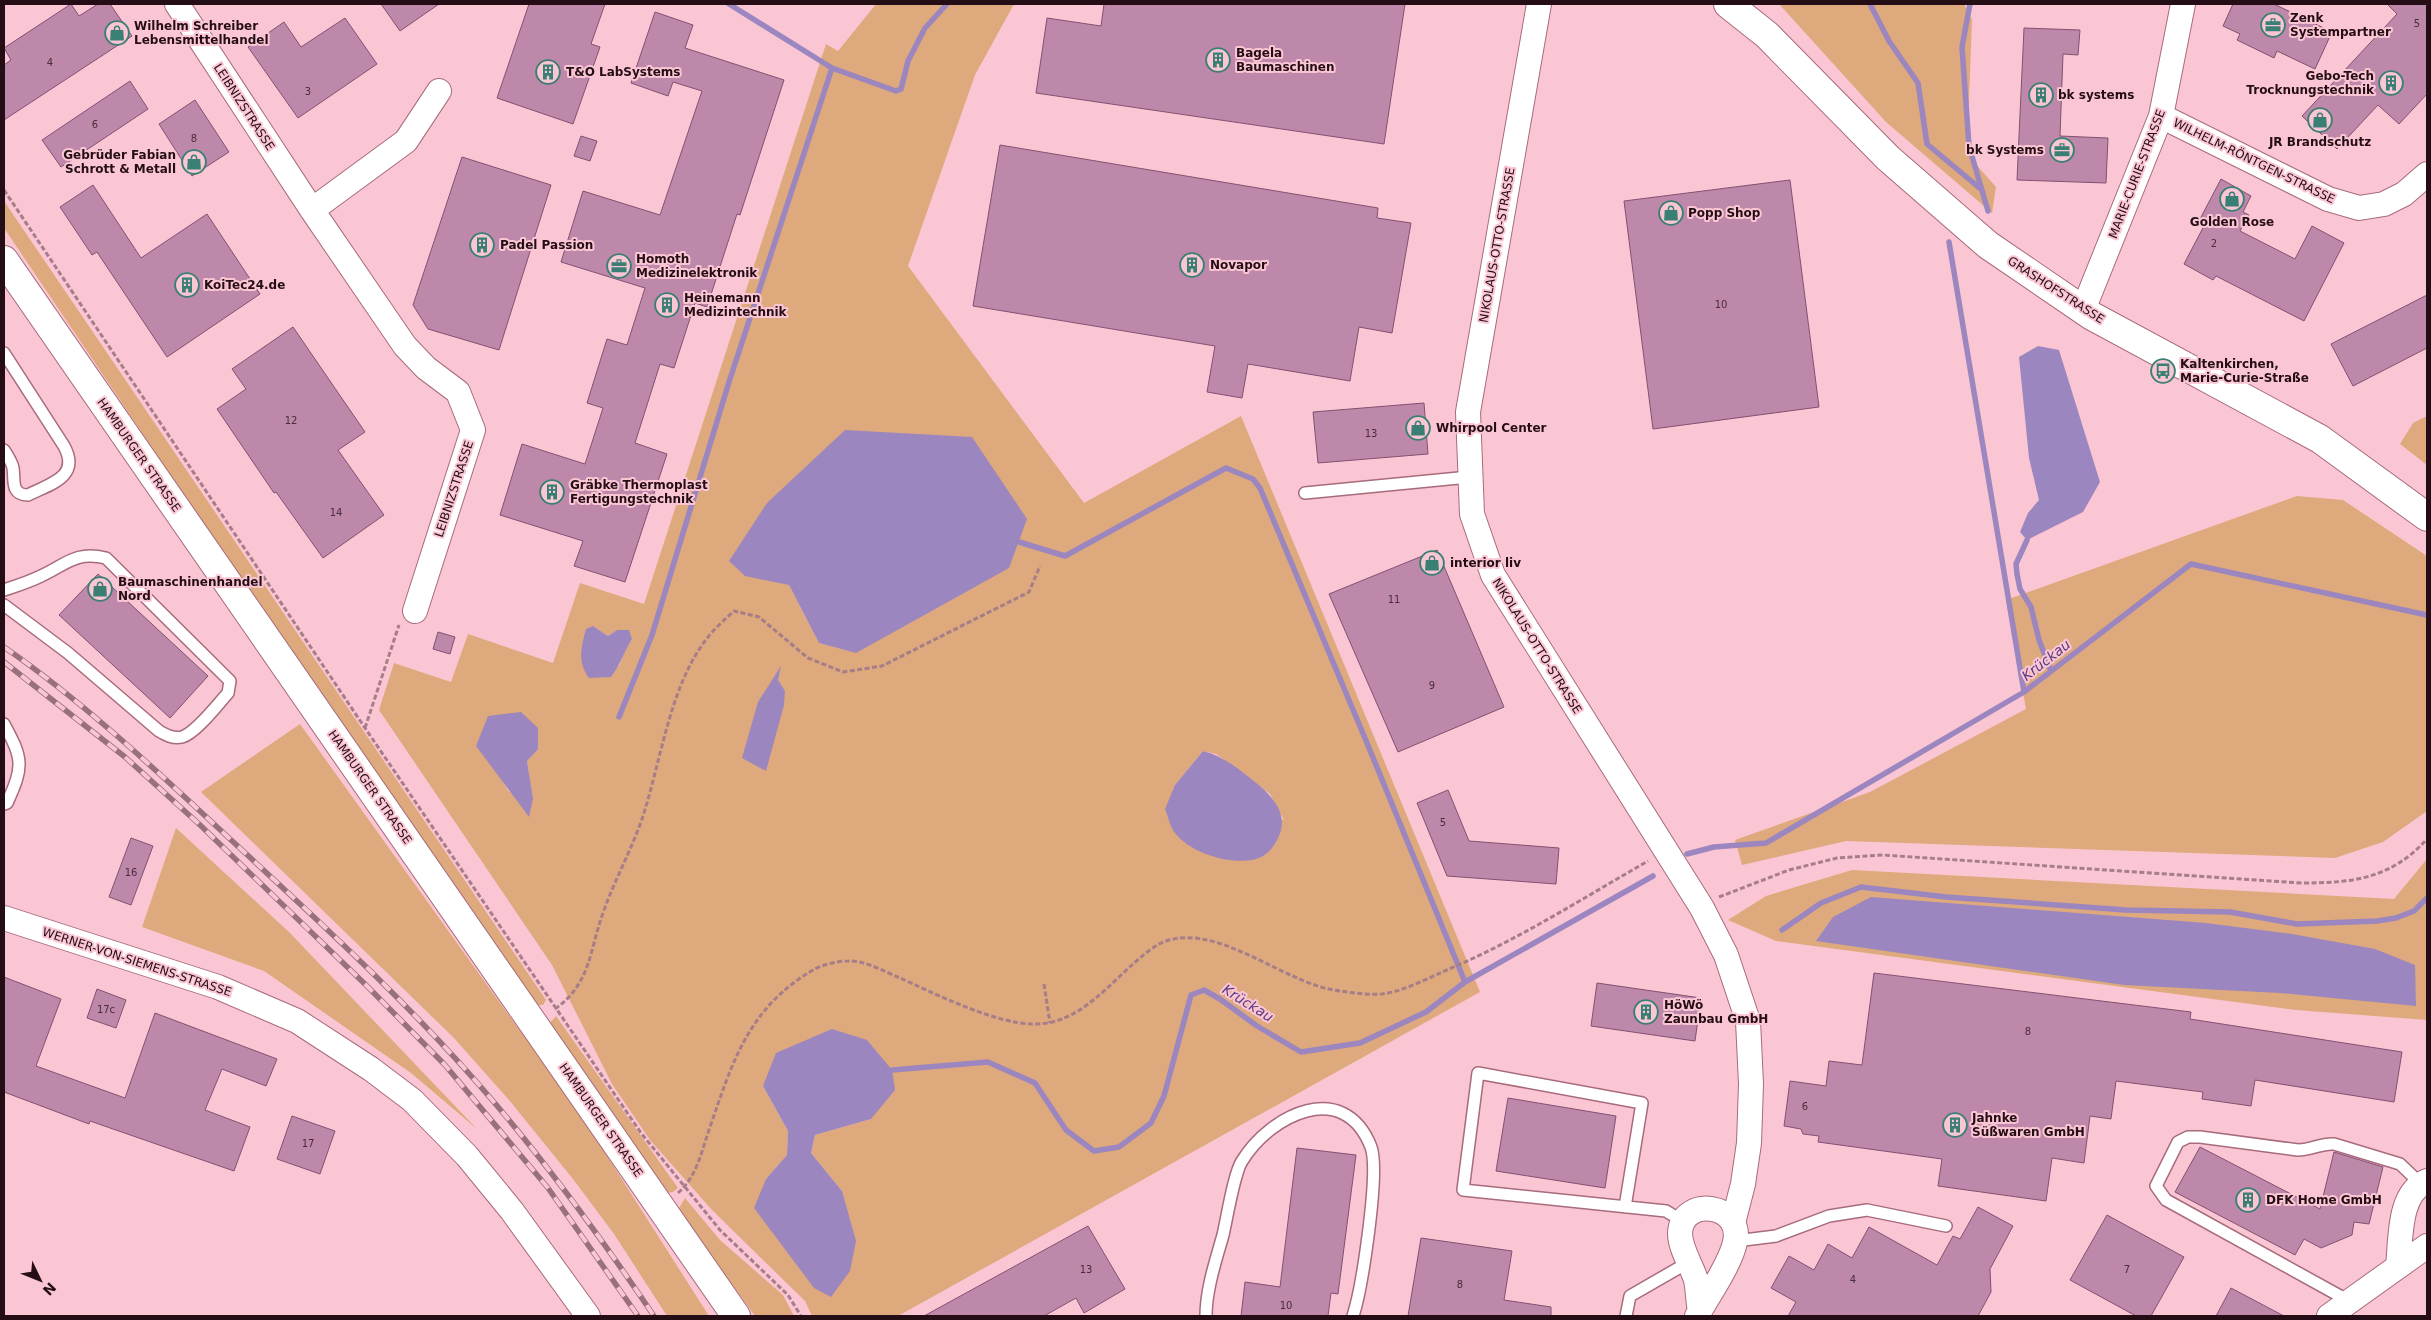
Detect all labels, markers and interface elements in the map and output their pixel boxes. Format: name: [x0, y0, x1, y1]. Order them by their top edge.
place label: Zenk Systempartner: [2290, 11, 2391, 39]
office icon: Zenk Systempartner: [2260, 12, 2286, 38]
house number: 5: [2414, 18, 2420, 29]
place label: Wilhelm Schreiber Lebensmittelhandel: [134, 19, 269, 47]
shop icon: Wilhelm Schreiber Lebensmittelhandel: [104, 20, 130, 46]
place label: Bagela Baumaschinen: [1236, 46, 1335, 74]
building icon: Bagela Baumaschinen: [1205, 47, 1231, 73]
house number: 4: [47, 57, 53, 68]
building icon: T&O LabSystems: [535, 59, 561, 85]
street label: LEIBNIZSTRASSE: [211, 61, 277, 153]
place label: T&O LabSystems: [566, 65, 681, 79]
place label: Gebo-Tech Trocknungstechnik: [2246, 69, 2375, 97]
building icon: Gebo-Tech Trocknungstechnik: [2378, 70, 2404, 96]
building icon: bk systems: [2028, 82, 2054, 108]
house number: 3: [305, 86, 311, 97]
place label: bk systems: [2058, 88, 2134, 102]
street label: MARIE-CURIE-STRASSE: [2106, 107, 2168, 241]
shop icon: JR Brandschutz: [2307, 107, 2333, 133]
street label: WILHELM-RÖNTGEN-STRASSE: [2171, 114, 2338, 206]
house number: 6: [92, 119, 98, 130]
house number: 8: [191, 133, 197, 144]
place label: JR Brandschutz: [2268, 135, 2371, 149]
office icon: bk Systems: [2049, 137, 2075, 163]
place label: bk Systems: [1966, 143, 2044, 157]
place label: Gebrüder Fabian Schrott & Metall: [63, 148, 176, 176]
shop icon: Gebrüder Fabian Schrott & Metall: [181, 149, 207, 175]
street label: NIKOLAUS-OTTO-STRASSE: [1476, 166, 1518, 324]
shop icon: Golden Rose: [2219, 186, 2245, 212]
shop icon: Popp Shop: [1658, 200, 1684, 226]
place label: Popp Shop: [1688, 206, 1761, 220]
place label: Golden Rose: [2190, 215, 2274, 229]
building icon: Padel Passion: [469, 232, 495, 258]
place label: Padel Passion: [500, 238, 593, 252]
house number: 2: [2211, 238, 2217, 249]
place label: Homoth Medizinelektronik: [636, 252, 758, 280]
building icon: Novapor: [1179, 252, 1205, 278]
office icon: Homoth Medizinelektronik: [606, 253, 632, 279]
street label: GRASHOFSTRASSE: [2005, 254, 2107, 326]
place label: Novapor: [1210, 258, 1267, 272]
building icon: KoiTec24.de: [174, 272, 200, 298]
place label: KoiTec24.de: [204, 278, 285, 292]
place label: Heinemann Medizintechnik: [684, 291, 788, 319]
building icon: Heinemann Medizintechnik: [654, 292, 680, 318]
house number: 10: [1715, 299, 1727, 310]
place label: Kaltenkirchen, Marie-Curie-Straße: [2180, 357, 2309, 385]
bus stop icon: Kaltenkirchen, Marie-Curie-Straße: [2150, 358, 2176, 384]
street label: HAMBURGER STRASSE: [94, 395, 184, 515]
house number: 12: [285, 415, 297, 426]
shop icon: Whirpool Center: [1405, 415, 1431, 441]
place label: Whirpool Center: [1436, 421, 1547, 435]
house number: 13: [1365, 428, 1377, 439]
street label: LEIBNIZSTRASSE: [432, 439, 476, 539]
place label: Gräbke Thermoplast Fertigungstechnik: [570, 478, 708, 506]
building icon: Gräbke Thermoplast Fertigungstechnik: [539, 479, 565, 505]
house number: 14: [330, 507, 342, 518]
shop icon: interior liv: [1419, 550, 1445, 576]
place label: interior liv: [1450, 556, 1521, 570]
place label: Baumaschinenhandel Nord: [118, 575, 263, 603]
shop icon: Baumaschinenhandel Nord: [87, 576, 113, 602]
street label: NIKOLAUS-OTTO-STRASSE: [1489, 576, 1585, 716]
house number: 11: [1388, 594, 1400, 605]
water label: Krückau: [2019, 636, 2074, 684]
house number: 9: [1429, 680, 1435, 691]
street label: HAMBURGER STRASSE: [325, 727, 415, 847]
house number: 5: [1440, 817, 1446, 828]
house number: 16: [125, 867, 137, 878]
street label: WERNER-VON-SIEMENS-STRASSE: [41, 925, 233, 999]
water label: Krückau: [1220, 981, 1277, 1025]
place label: HöWö Zaunbau GmbH: [1664, 998, 1768, 1026]
building icon: HöWö Zaunbau GmbH: [1633, 999, 1659, 1025]
house number: 17c: [97, 1004, 115, 1015]
house number: 8: [2025, 1026, 2031, 1037]
street label: HAMBURGER STRASSE: [556, 1060, 646, 1180]
house number: 6: [1802, 1101, 1808, 1112]
place label: Jahnke Süßwaren GmbH: [1971, 1111, 2085, 1139]
building icon: Jahnke Süßwaren GmbH: [1942, 1112, 1968, 1138]
house number: 17: [302, 1138, 314, 1149]
building icon: DFK Home GmbH: [2235, 1187, 2261, 1213]
place label: DFK Home GmbH: [2266, 1193, 2382, 1207]
north arrow: [15, 1255, 65, 1305]
house number: 13: [1080, 1264, 1092, 1275]
house number: 7: [2124, 1264, 2130, 1275]
house number: 4: [1850, 1274, 1856, 1285]
text: N: [40, 1279, 59, 1299]
house number: 8: [1457, 1279, 1463, 1290]
house number: 10: [1280, 1300, 1292, 1311]

